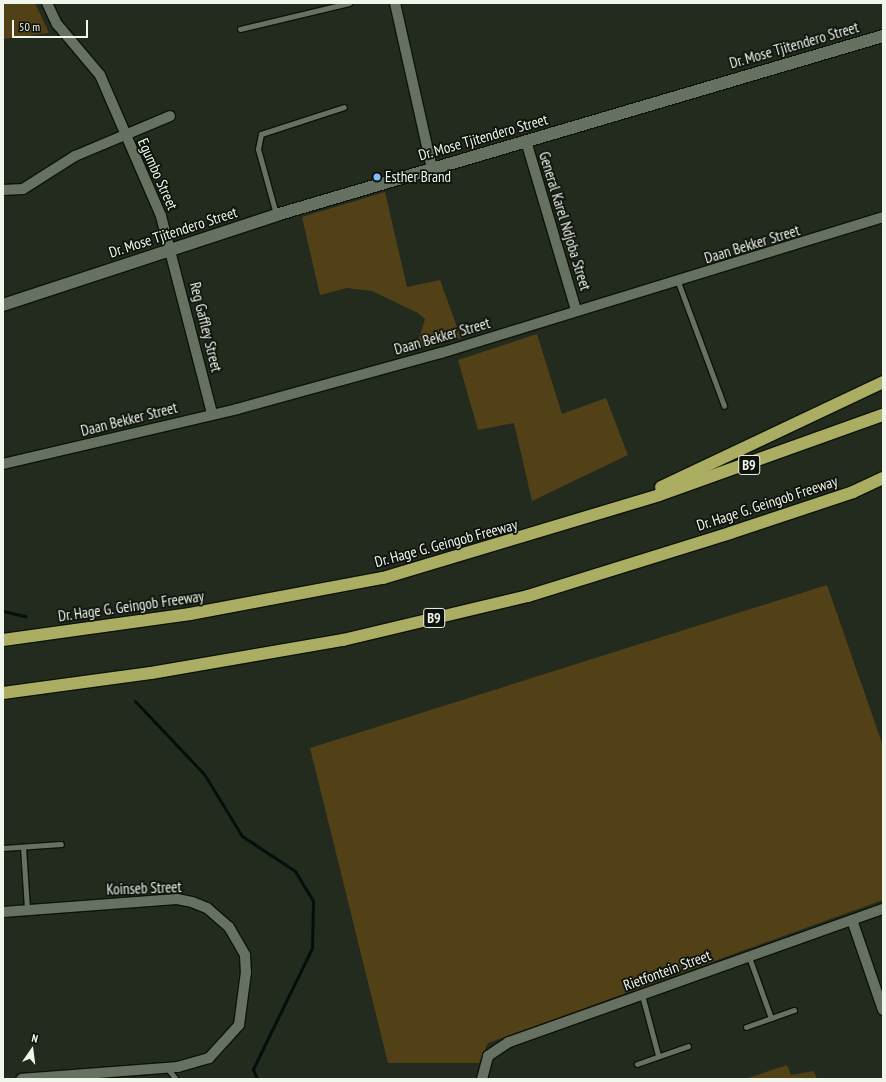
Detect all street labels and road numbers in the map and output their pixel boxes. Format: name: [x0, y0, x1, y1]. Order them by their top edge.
street label: Dr. Mose Tjitendero Street: [727, 18, 861, 72]
street label: Dr. Mose Tjitendero Street: [416, 110, 550, 164]
street label: Egumbo Street: [134, 135, 182, 213]
street label: General Karel Ndjoba Street: [535, 149, 595, 293]
street label: Dr. Mose Tjitendero Street: [106, 203, 240, 261]
street label: Daan Bekker Street: [702, 221, 802, 267]
street label: Reg Gaffley Street: [186, 280, 226, 374]
street label: Daan Bekker Street: [392, 314, 492, 358]
street label: Daan Bekker Street: [79, 398, 179, 440]
road number: B9: [738, 453, 760, 477]
street label: Dr. Hage G. Geingob Freeway: [693, 471, 841, 535]
street label: Dr. Hage G. Geingob Freeway: [372, 515, 520, 571]
street label: Dr. Hage G. Geingob Freeway: [56, 587, 206, 625]
road number: B9: [423, 606, 445, 630]
street label: Koinseb Street: [106, 878, 182, 898]
street label: Rietfontein Street: [621, 946, 713, 994]

